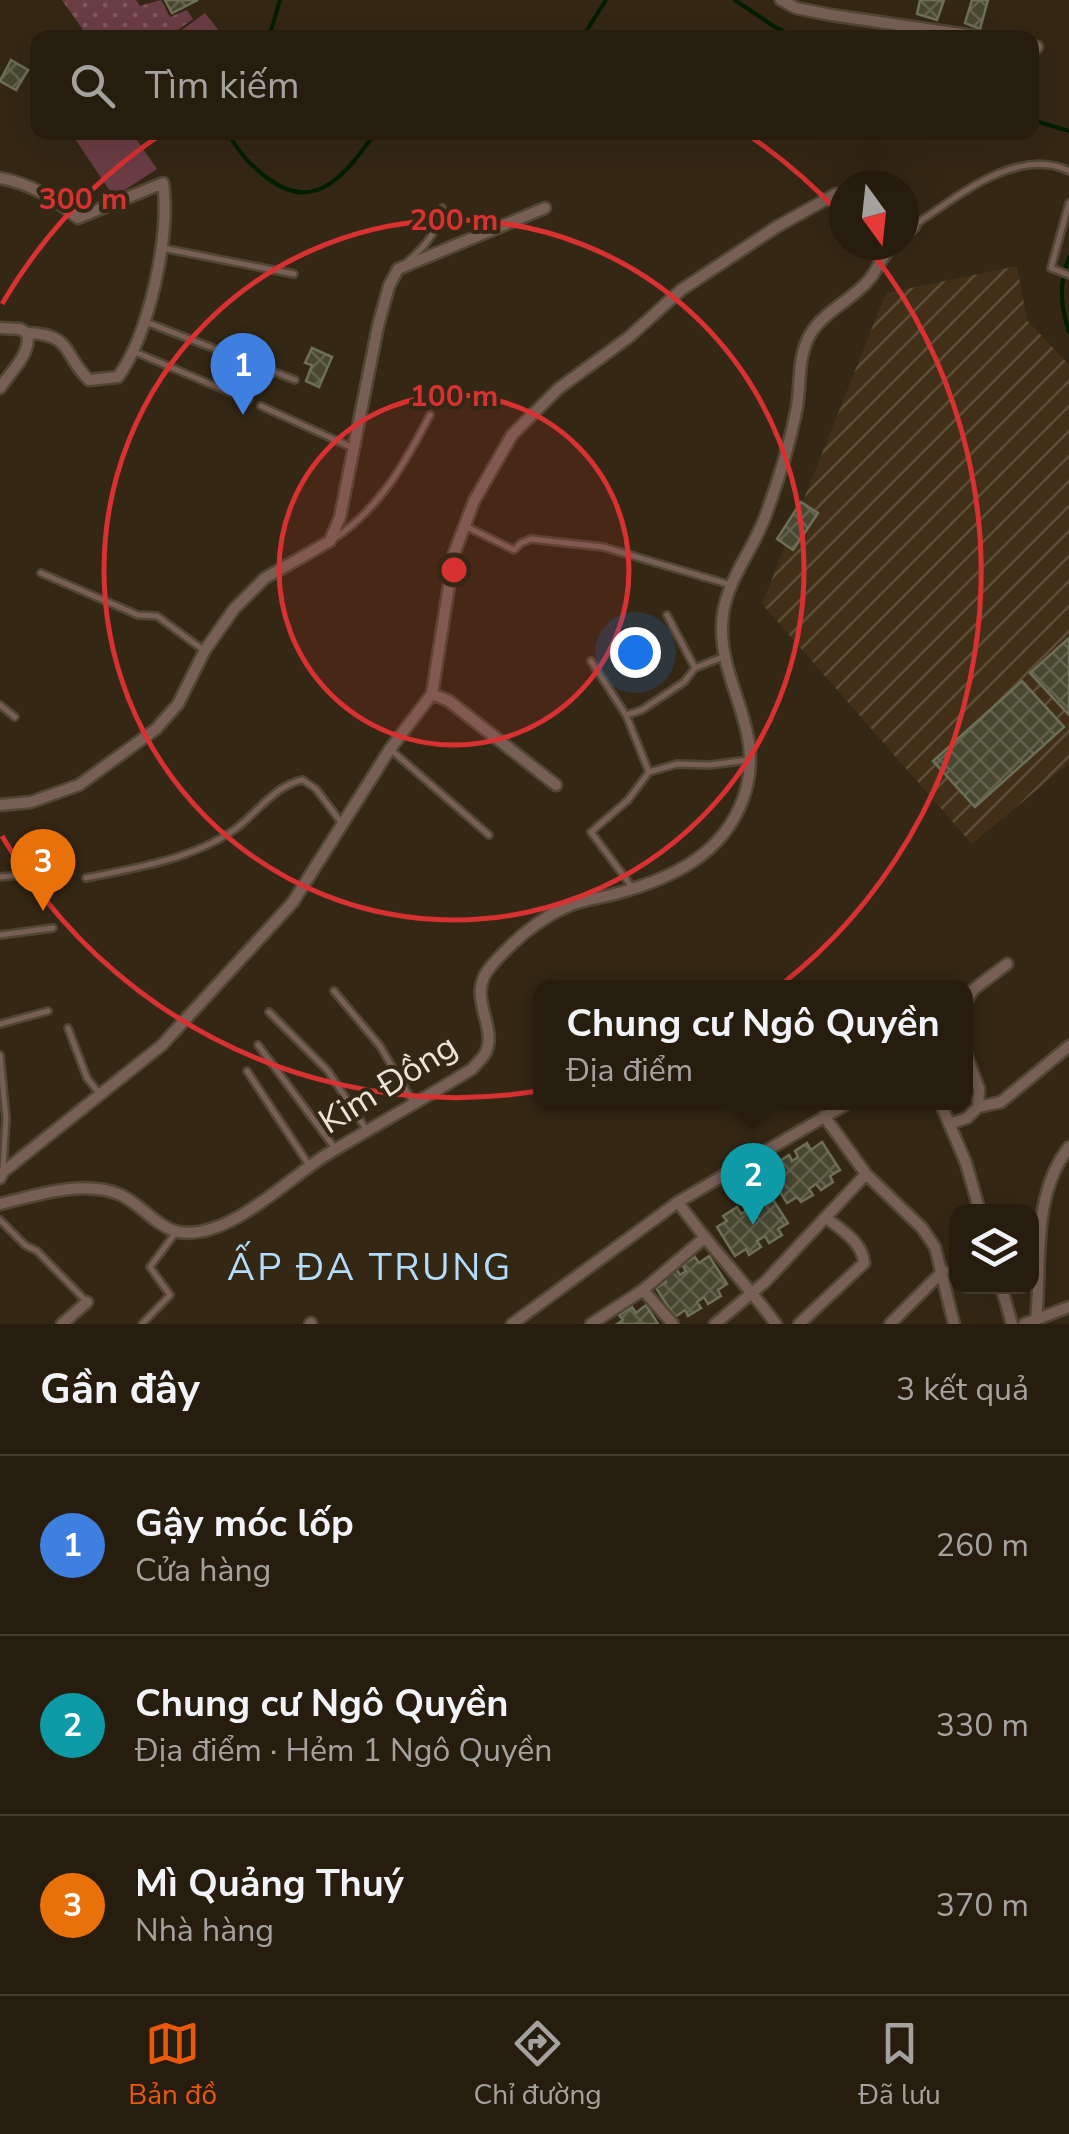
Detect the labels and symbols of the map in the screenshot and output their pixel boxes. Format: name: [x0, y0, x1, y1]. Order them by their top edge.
north arrow: [829, 170, 919, 260]
text: 300 m: [39, 179, 127, 220]
text: 200 m: [410, 200, 498, 241]
pin: 1: [210, 332, 276, 415]
text: 100 m: [410, 376, 498, 417]
centre of rings: [436, 552, 472, 588]
your location: [610, 627, 661, 678]
pin: 3: [10, 828, 76, 911]
street label: Kim Đồng: [310, 1023, 466, 1145]
pin: 2: [720, 1142, 786, 1225]
district label: ẤP ĐA TRUNG: [227, 1241, 513, 1293]

